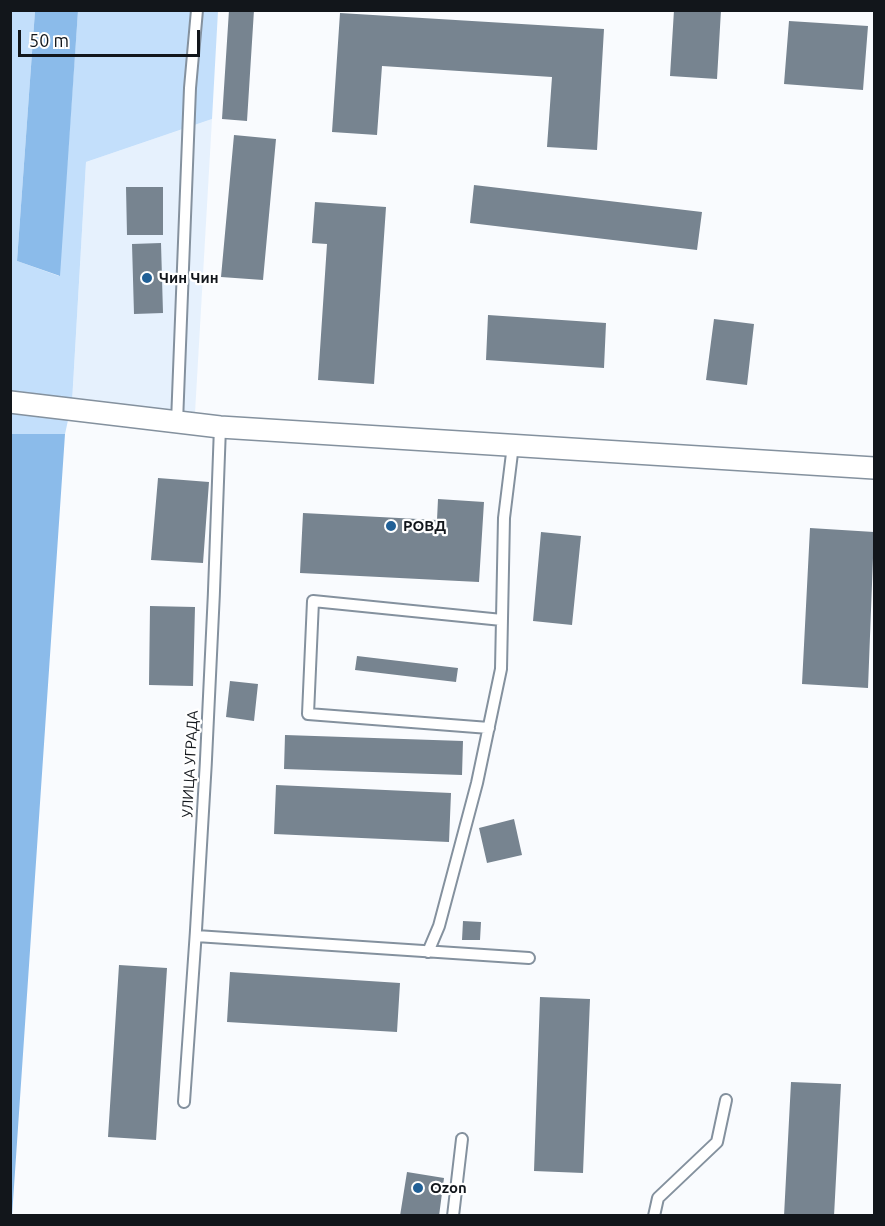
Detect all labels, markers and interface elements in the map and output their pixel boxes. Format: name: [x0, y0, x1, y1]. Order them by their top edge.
scale bar: [21, 18, 202, 56]
text: 50 m: [29, 30, 69, 50]
place label: Чин Чин: [159, 269, 219, 287]
marker: Чин Чин: [140, 271, 154, 285]
place label: РОВД: [403, 517, 446, 535]
marker: РОВД: [384, 519, 398, 533]
street label: УЛИЦА УГРАДА: [178, 710, 202, 818]
place label: Ozon: [430, 1179, 467, 1197]
marker: Ozon: [411, 1181, 425, 1195]

